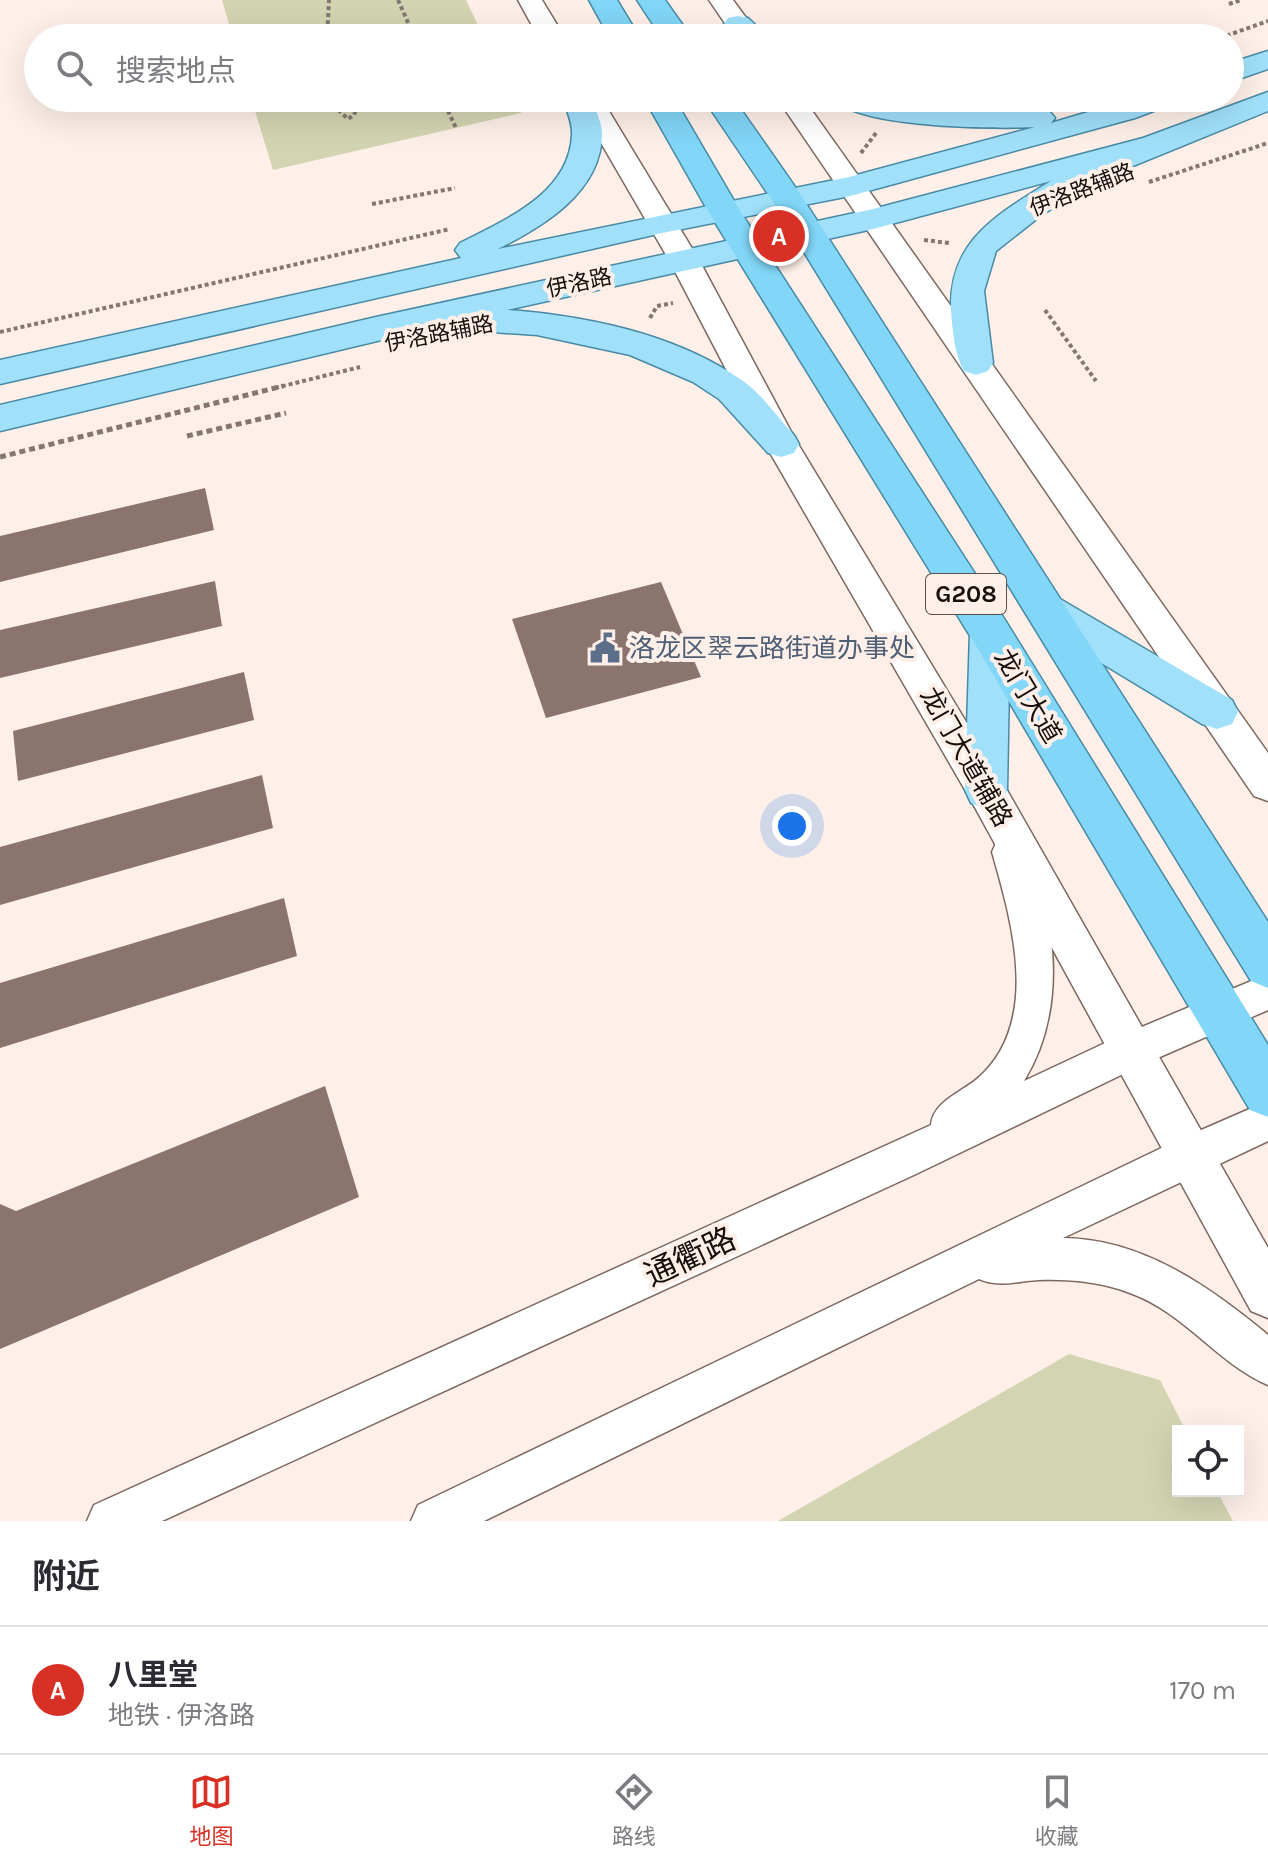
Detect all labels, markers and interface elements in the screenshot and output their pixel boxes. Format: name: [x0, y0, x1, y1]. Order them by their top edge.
search box: [24, 24, 1244, 112]
icon: search: [52, 46, 96, 90]
text: 搜索地点: [116, 53, 236, 89]
street label: 伊洛路辅路: [1026, 158, 1138, 222]
pin: A: [753, 206, 805, 266]
street label: 伊洛路: [544, 263, 614, 303]
street label: 伊洛路辅路: [383, 311, 495, 357]
road number: G208: [926, 574, 1006, 614]
public building icon: 洛龙区翠云路街道办事处: [588, 631, 622, 665]
place label: 洛龙区翠云路街道办事处: [629, 633, 915, 664]
street label: 龙门大道: [988, 643, 1068, 749]
street label: 龙门大道辅路: [914, 682, 1018, 832]
your location: [772, 806, 812, 846]
street label: 通衢路: [639, 1220, 741, 1294]
map controls: [1172, 1425, 1244, 1497]
button: locate: [1172, 1425, 1244, 1497]
text: 附近: [32, 1557, 100, 1597]
text: 八里堂: [108, 1657, 198, 1693]
text: A: [50, 1675, 66, 1706]
text: 170 m: [1169, 1675, 1236, 1706]
text: 地铁 · 伊洛路: [108, 1700, 255, 1731]
tab: 地图: [189, 1770, 233, 1850]
tab: 路线: [612, 1770, 656, 1850]
tab: 收藏: [1035, 1770, 1079, 1850]

